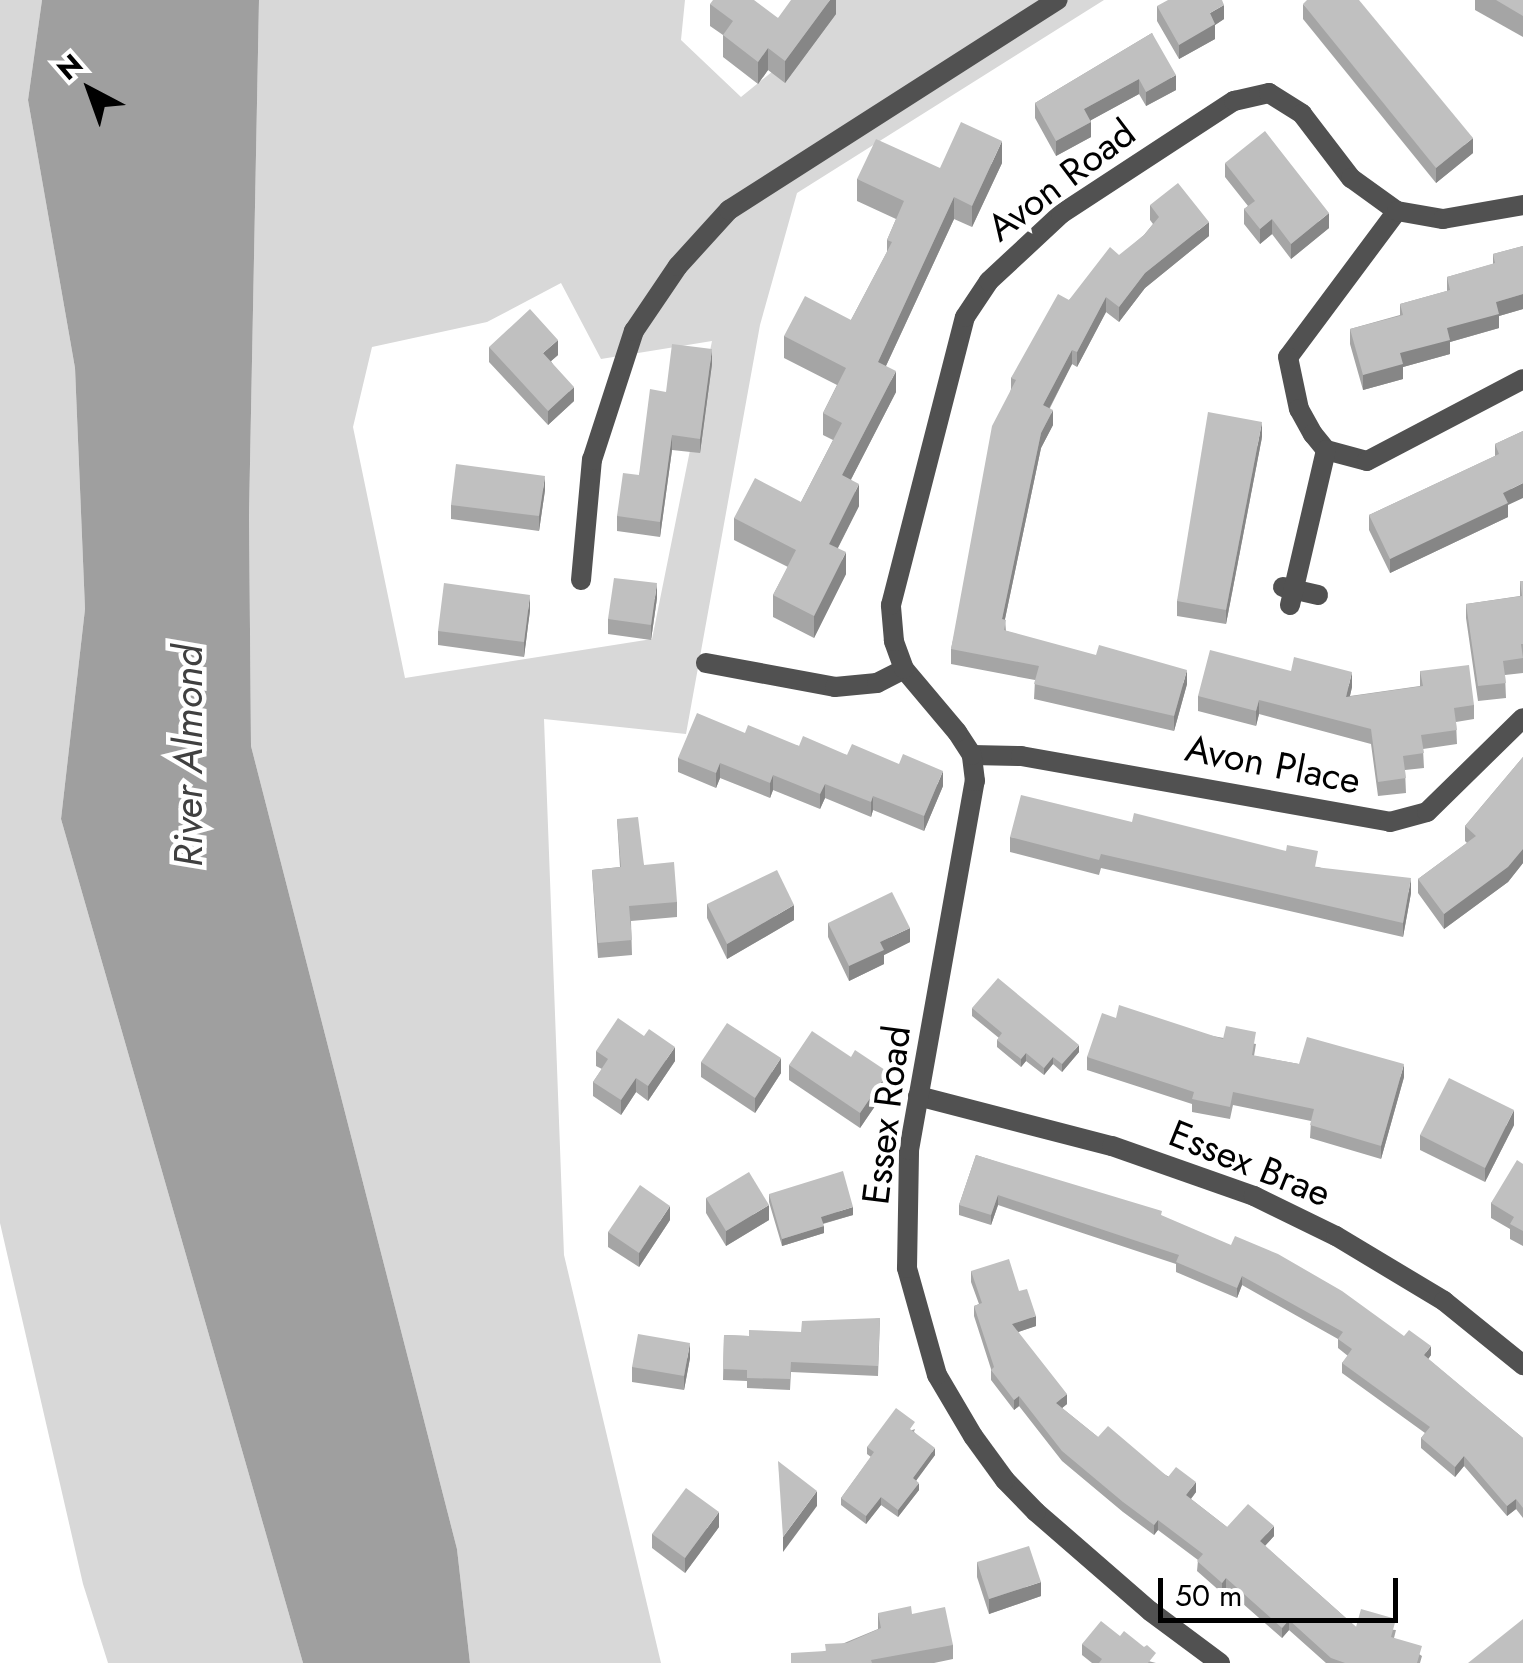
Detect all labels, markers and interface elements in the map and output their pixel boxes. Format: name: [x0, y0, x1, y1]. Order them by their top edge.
north arrow: [40, 40, 140, 140]
text: N: [48, 44, 92, 90]
street label: Avon Road: [978, 110, 1144, 250]
water label: River Almond: [164, 645, 212, 867]
street label: Avon Place: [1182, 725, 1364, 803]
street label: Essex Road: [852, 1023, 920, 1207]
street label: Essex Brae: [1163, 1110, 1337, 1216]
scale bar: [1163, 1558, 1403, 1620]
text: 50 m: [1175, 1574, 1242, 1617]

